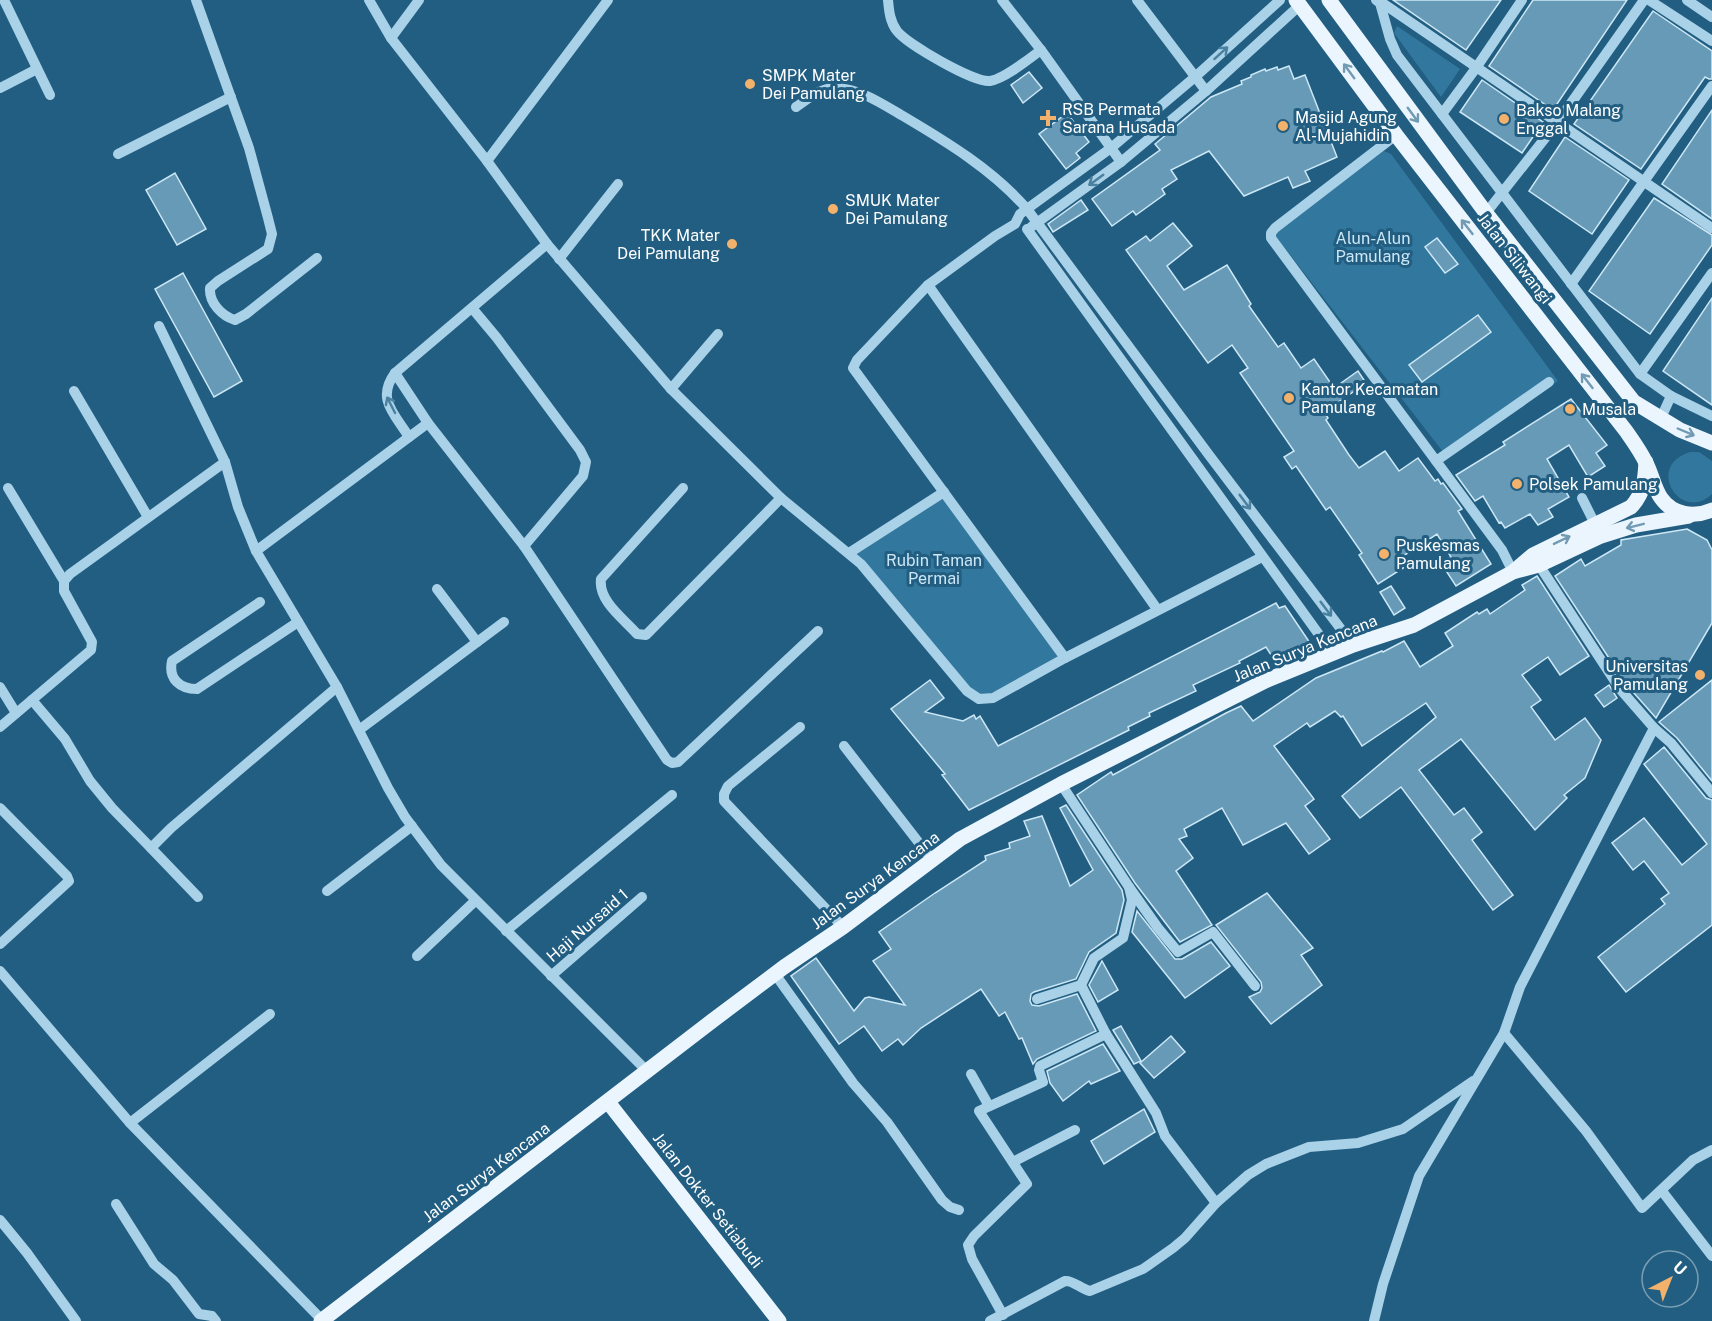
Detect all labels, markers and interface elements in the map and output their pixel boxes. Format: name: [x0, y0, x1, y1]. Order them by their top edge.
one-way arrow: [1213, 46, 1228, 60]
one-way arrow: [1343, 64, 1355, 80]
place label: SMPK Mater Dei Pamulang: [762, 66, 865, 103]
marker: SMPK Mater Dei Pamulang: [743, 77, 757, 91]
place label: RSB Permata Sarana Husada: [1062, 100, 1175, 137]
place label: Bakso Malang Enggal: [1516, 101, 1621, 138]
one-way arrow: [1407, 106, 1420, 122]
place label: Masjid Agung Al-Mujahidin: [1295, 108, 1397, 145]
marker: RSB Permata Sarana Husada: [1039, 109, 1057, 127]
marker: Bakso Malang Enggal: [1497, 112, 1511, 126]
marker: Masjid Agung Al-Mujahidin: [1276, 119, 1290, 133]
one-way arrow: [1089, 174, 1105, 186]
place label: SMUK Mater Dei Pamulang: [845, 191, 948, 228]
marker: SMUK Mater Dei Pamulang: [826, 202, 840, 216]
street label: Jalan Siliwangi: [1473, 209, 1556, 307]
one-way arrow: [1461, 219, 1474, 235]
place label: TKK Mater Dei Pamulang: [617, 226, 720, 263]
park label: Alun-Alun Pamulang: [1336, 229, 1410, 266]
marker: TKK Mater Dei Pamulang: [725, 237, 739, 251]
one-way arrow: [1580, 373, 1593, 389]
place label: Kantor Kecamatan Pamulang: [1301, 380, 1438, 417]
marker: Kantor Kecamatan Pamulang: [1282, 391, 1296, 405]
one-way arrow: [384, 397, 396, 415]
place label: Musala: [1582, 400, 1636, 419]
marker: Musala: [1563, 402, 1577, 416]
one-way arrow: [1676, 427, 1694, 438]
place label: Polsek Pamulang: [1529, 475, 1658, 494]
marker: Polsek Pamulang: [1510, 477, 1524, 491]
one-way arrow: [1238, 494, 1251, 510]
one-way arrow: [1625, 521, 1644, 533]
one-way arrow: [1552, 534, 1570, 546]
place label: Puskesmas Pamulang: [1396, 536, 1480, 573]
marker: Puskesmas Pamulang: [1377, 547, 1391, 561]
park label: Rubin Taman Permai: [886, 551, 982, 588]
one-way arrow: [1319, 600, 1332, 616]
street label: Jalan Surya Kencana: [1230, 611, 1380, 686]
place label: Universitas Pamulang: [1605, 657, 1688, 694]
marker: Universitas Pamulang: [1693, 668, 1707, 682]
street label: Jalan Surya Kencana: [808, 828, 943, 933]
street label: Haji Nursaid 1: [543, 885, 632, 966]
street label: Jalan Surya Kencana: [419, 1119, 553, 1226]
street label: Jalan Dokter Setiabudi: [649, 1129, 766, 1272]
north arrow: [1640, 1249, 1700, 1309]
text: U: [1669, 1257, 1690, 1279]

